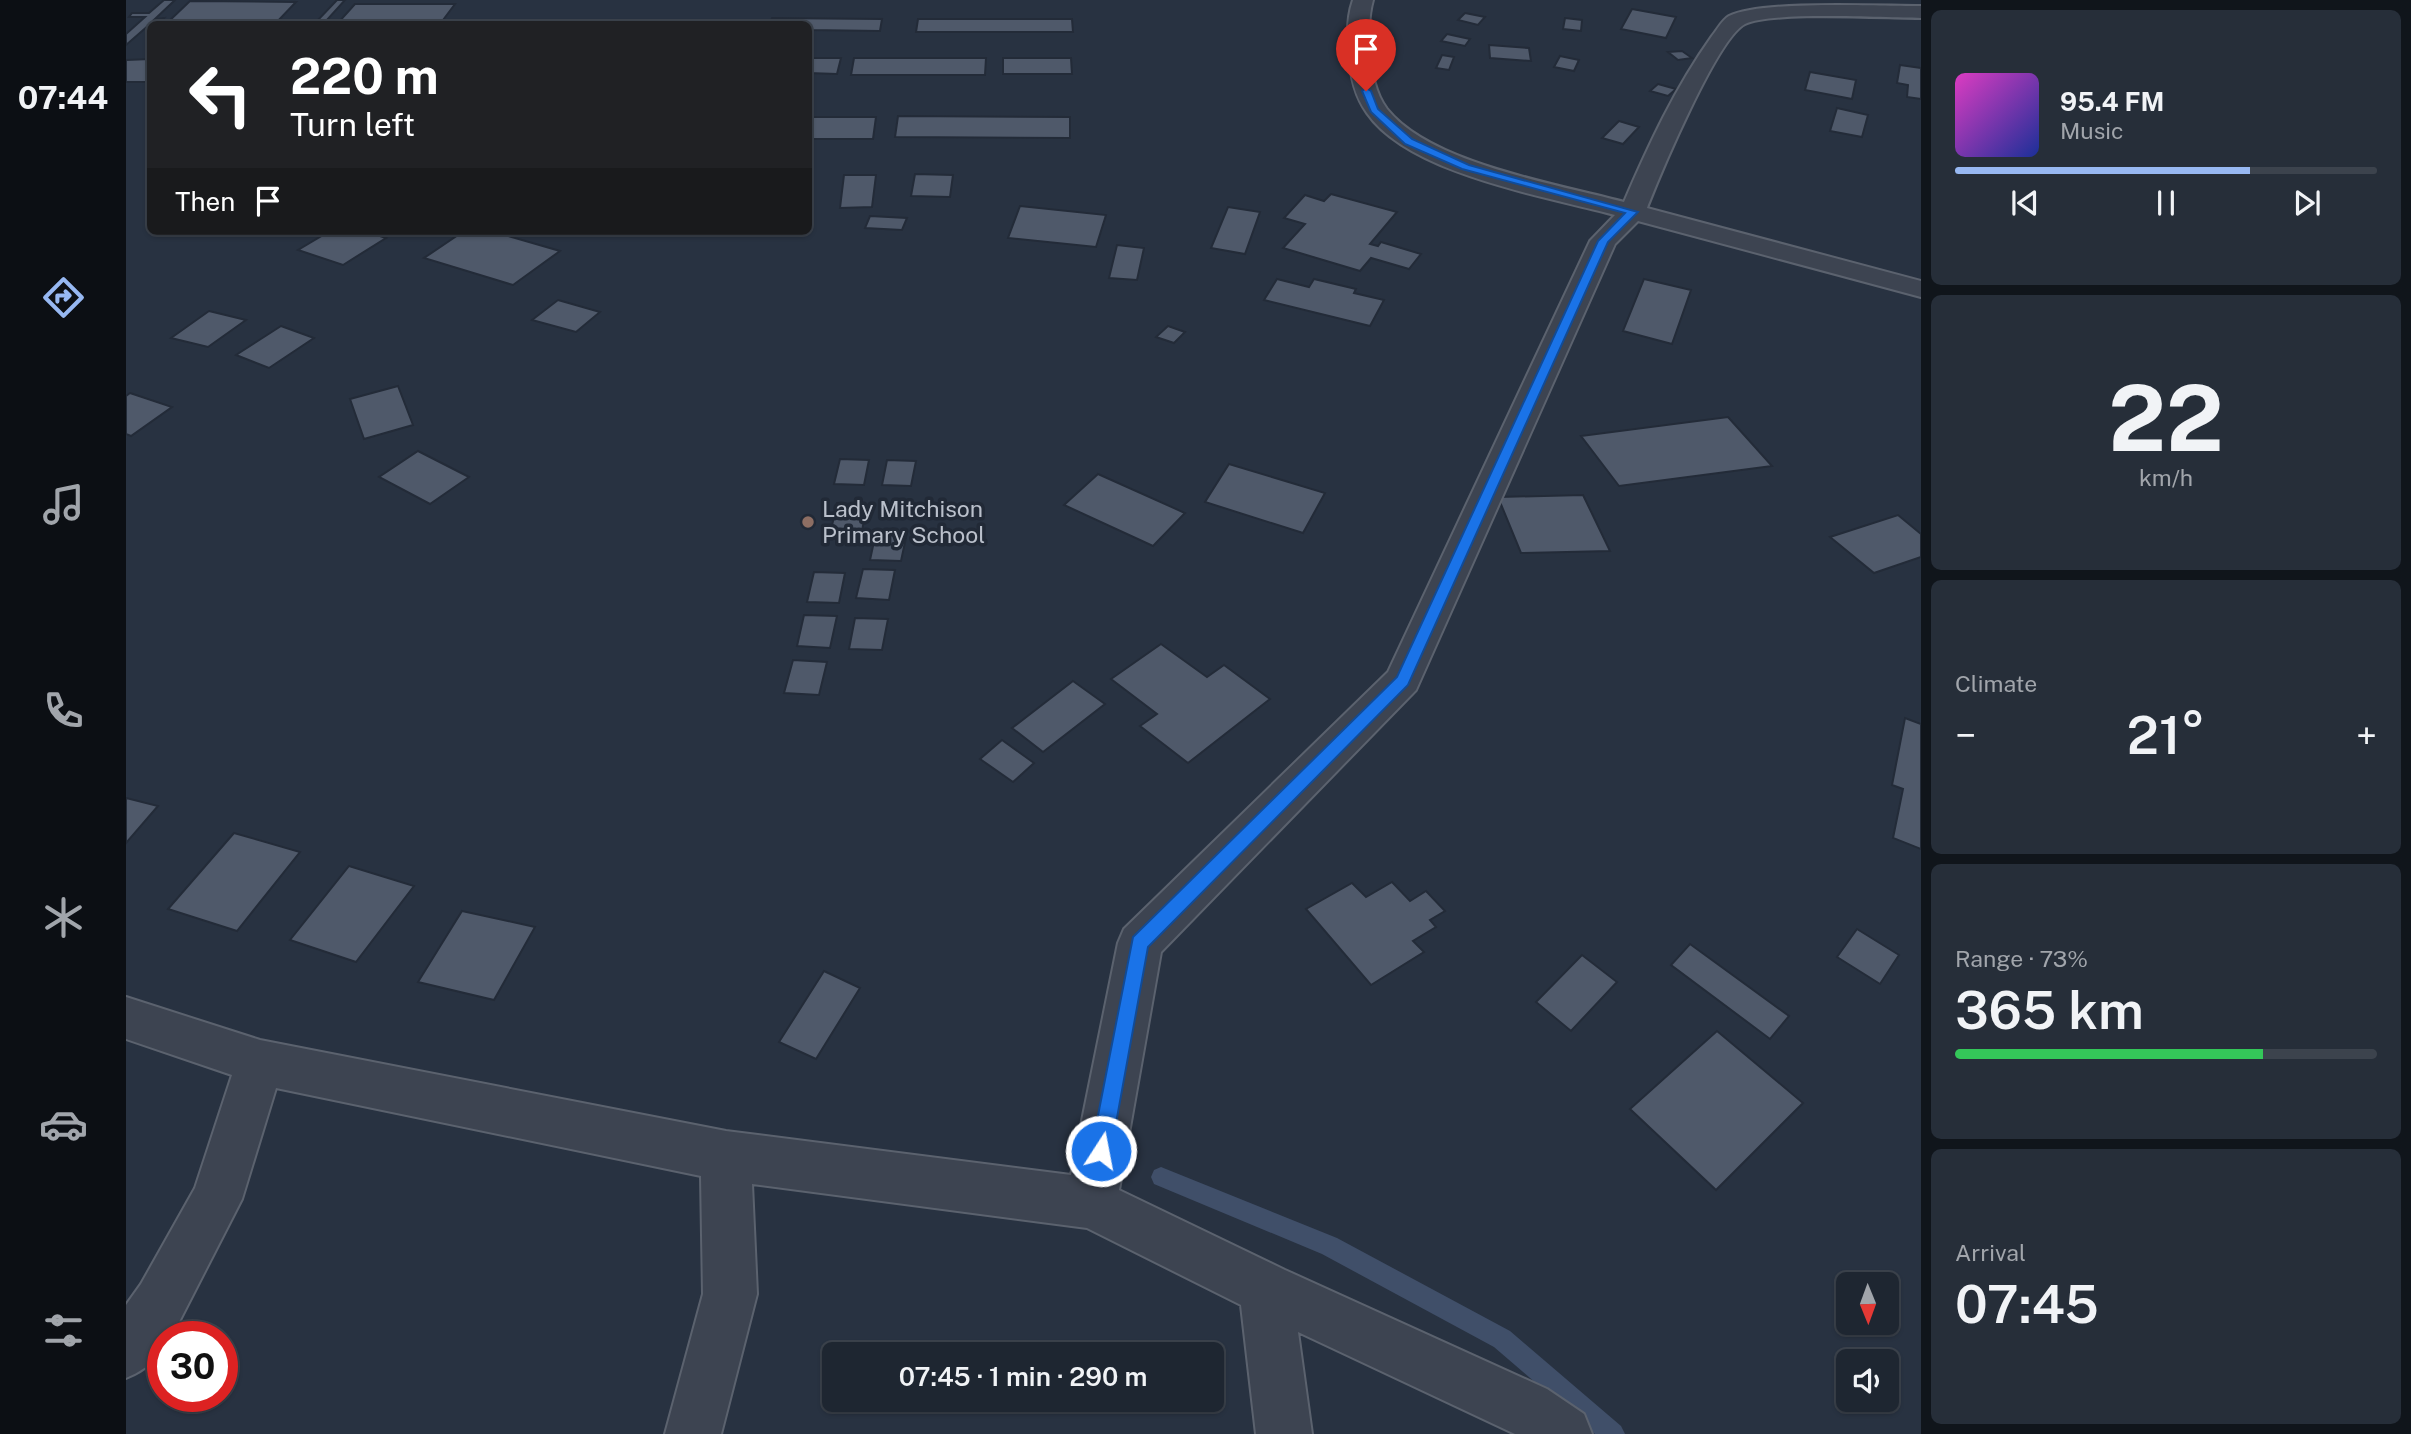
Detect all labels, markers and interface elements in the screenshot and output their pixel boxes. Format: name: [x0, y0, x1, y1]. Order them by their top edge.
pin: [1336, 19, 1396, 91]
icon: arrive: [1347, 30, 1385, 68]
text: 220 m: [290, 47, 439, 105]
icon: left: [175, 49, 266, 140]
text: 07:44: [18, 79, 108, 116]
text: 95.4 FM: [2060, 86, 2164, 117]
text: Turn left: [290, 106, 415, 143]
text: Music: [2060, 117, 2124, 144]
icon: arrive: [249, 182, 287, 220]
icon: previous: [2006, 184, 2044, 222]
icon: pause: [2147, 184, 2185, 222]
icon: next: [2288, 184, 2326, 222]
text: Then: [175, 186, 235, 217]
icon: directions: [39, 273, 88, 322]
text: 22: [2108, 365, 2224, 471]
text: km/h: [2139, 464, 2193, 491]
icon: music: [39, 480, 88, 529]
place label: Lady Mitchison Primary School: [822, 495, 985, 548]
marker: Lady Mitchison Primary School: [800, 514, 816, 530]
text: Climate: [1955, 670, 2037, 697]
icon: phone: [39, 686, 88, 735]
text: 21°: [2127, 705, 2205, 766]
text: −: [1955, 713, 1976, 758]
text: +: [2356, 713, 2377, 758]
icon: climate: [39, 893, 88, 942]
text: Range · 73%: [1955, 945, 2088, 972]
text: 365 km: [1955, 980, 2144, 1041]
icon: car: [39, 1100, 88, 1149]
position arrow: [1064, 1114, 1138, 1188]
text: Arrival: [1955, 1239, 2026, 1266]
north arrow: [1836, 1272, 1899, 1335]
map controls: [1836, 1272, 1899, 1412]
text: 07:45: [1955, 1274, 2099, 1335]
icon: filters: [39, 1306, 88, 1355]
speed limit sign: 30: [147, 1321, 238, 1412]
button: sound: [1836, 1349, 1899, 1412]
text: 07:45 · 1 min · 290 m: [899, 1361, 1147, 1392]

